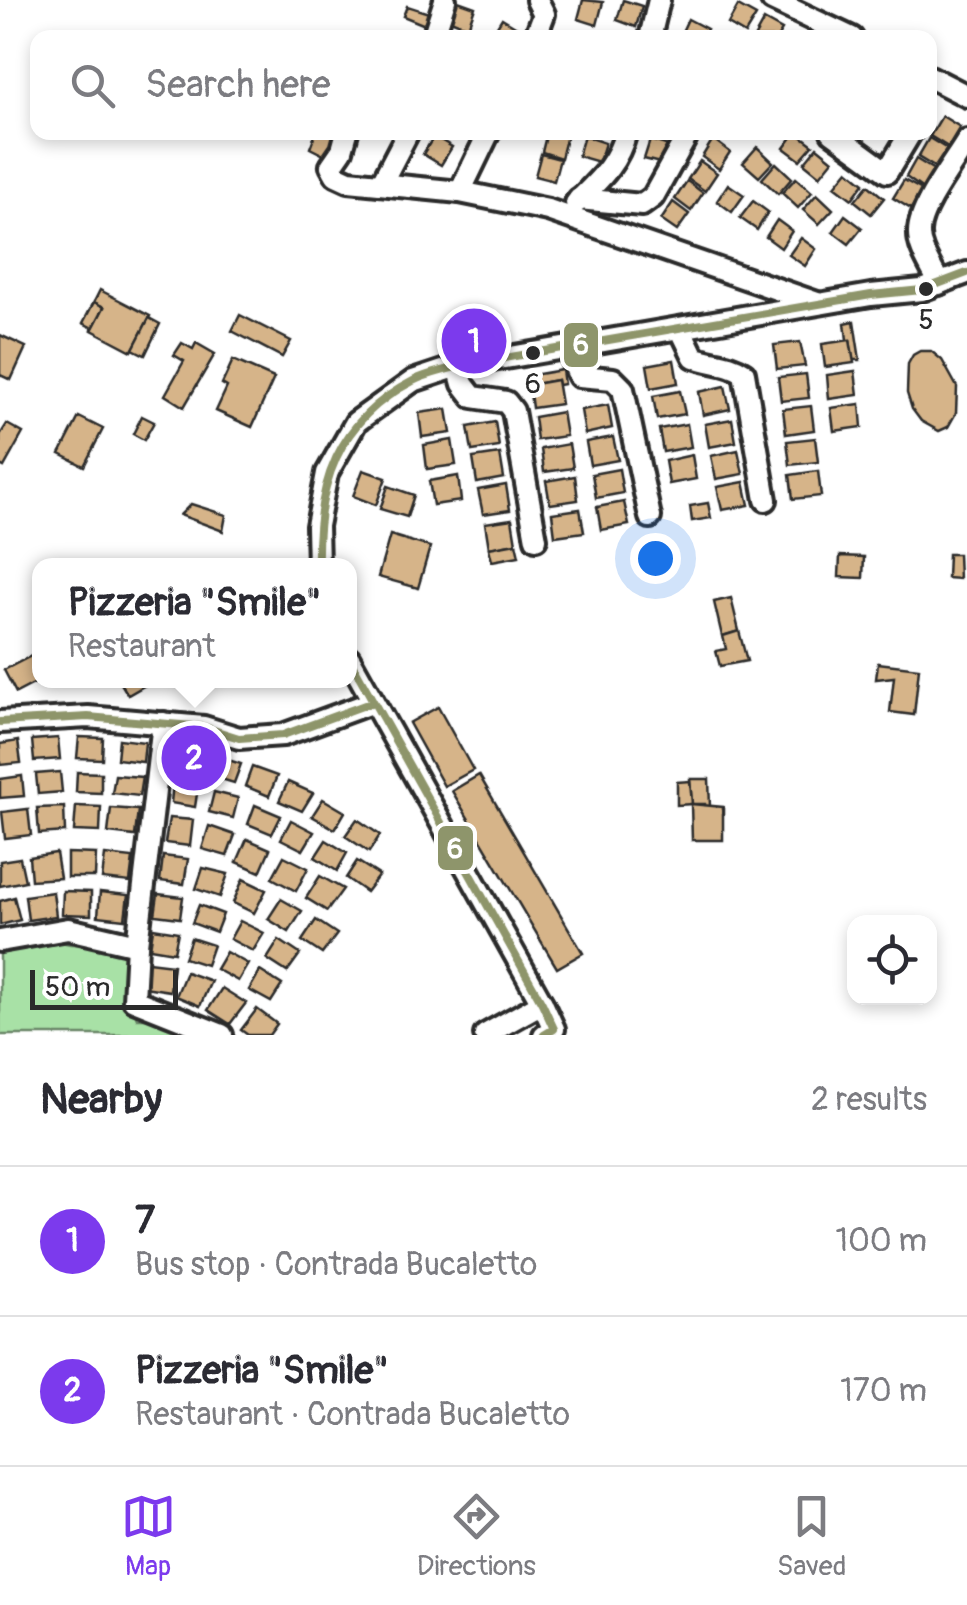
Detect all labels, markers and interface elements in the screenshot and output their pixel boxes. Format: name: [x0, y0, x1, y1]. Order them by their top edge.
search box: [30, 30, 937, 140]
icon: search: [65, 58, 120, 113]
text: Search here: [145, 61, 331, 109]
marker: 5: [916, 279, 936, 299]
place label: 5: [918, 303, 934, 338]
pin: 1: [442, 304, 506, 378]
line badge: 6: [562, 321, 600, 369]
text: 6: [573, 328, 589, 363]
marker: 6: [523, 343, 543, 363]
place label: 6: [525, 367, 541, 402]
your location: [630, 533, 681, 584]
popup: [32, 558, 357, 688]
text: Pizzeria "Smile": [68, 579, 321, 627]
text: Restaurant: [68, 627, 216, 667]
pin: 2: [162, 720, 226, 796]
line badge: 6: [436, 824, 475, 872]
text: 6: [447, 832, 463, 867]
map controls: [847, 915, 937, 1005]
button: locate: [847, 915, 937, 1005]
scale bar: [30, 965, 178, 1010]
text: 50 m: [45, 970, 110, 1005]
text: Nearby: [40, 1074, 162, 1126]
text: 2 results: [811, 1080, 927, 1120]
text: 7: [135, 1197, 155, 1245]
text: 1: [66, 1221, 79, 1261]
text: 100 m: [835, 1221, 927, 1261]
text: Bus stop · Contrada Bucaletto: [135, 1245, 537, 1285]
text: Pizzeria "Smile": [135, 1347, 389, 1395]
text: 2: [64, 1371, 81, 1411]
text: 170 m: [840, 1371, 927, 1411]
text: Restaurant · Contrada Bucaletto: [135, 1395, 570, 1435]
tab: Map: [121, 1489, 176, 1584]
tab: Directions: [417, 1489, 536, 1584]
tab: Saved: [777, 1489, 846, 1584]

